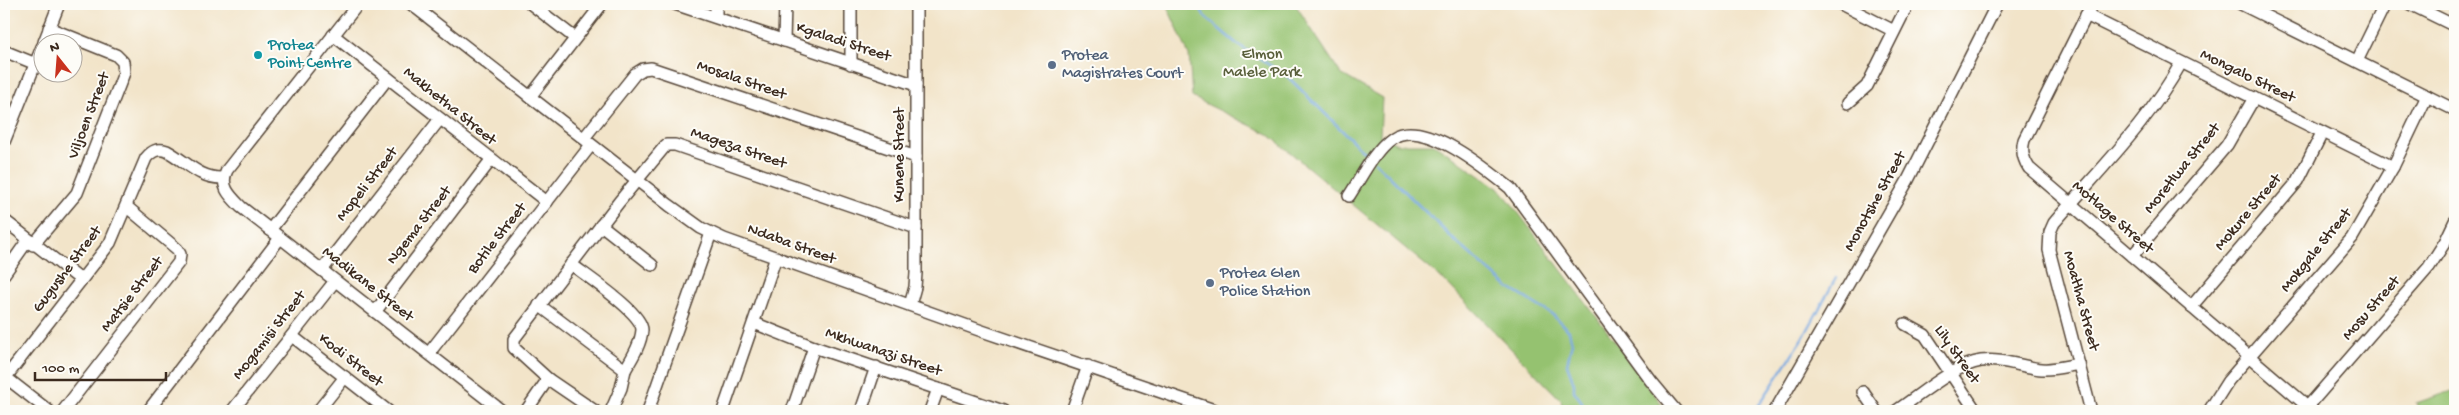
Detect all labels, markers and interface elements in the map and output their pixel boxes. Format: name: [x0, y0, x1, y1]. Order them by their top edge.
street label: Kgaladi Street: [793, 19, 894, 68]
north arrow: [32, 32, 82, 82]
place label: Protea Point Centre: [267, 37, 352, 74]
text: N: [48, 38, 62, 57]
park label: Elmon Malele Park: [1223, 46, 1303, 83]
street label: Mongalo Street: [2196, 46, 2299, 109]
place label: Protea Magistrates Court: [1061, 47, 1184, 84]
marker: Protea Point Centre: [252, 49, 264, 61]
street label: Mosala Street: [694, 57, 789, 106]
marker: Protea Magistrates Court: [1046, 59, 1058, 71]
street label: Makhetha Street: [399, 64, 501, 151]
street label: Viljoen Street: [64, 69, 116, 163]
street label: Kunene Street: [891, 106, 910, 202]
street label: Moretlwa Street: [2141, 119, 2226, 218]
street label: Mageza Street: [688, 124, 790, 175]
street label: Mopeli Street: [333, 143, 404, 226]
street label: Monotshe Street: [1841, 148, 1912, 255]
street label: Mokure Street: [2211, 170, 2288, 255]
street label: Motlage Street: [2067, 177, 2158, 260]
street label: Ngema Street: [383, 182, 457, 269]
street label: Botile Street: [464, 199, 532, 279]
street label: Mokgale Street: [2277, 204, 2358, 297]
street label: Ndaba Street: [744, 220, 839, 270]
street label: Gugushe Street: [29, 222, 108, 317]
street label: Madikane Street: [317, 243, 418, 328]
street label: Moatlha Street: [2058, 249, 2103, 354]
street label: Matsie Street: [98, 252, 169, 337]
place label: Protea Glen Police Station: [1219, 265, 1311, 302]
street label: Mosu Street: [2339, 272, 2406, 345]
marker: Protea Glen Police Station: [1204, 277, 1216, 289]
street label: Mogamisi Street: [229, 286, 312, 384]
street label: Lily Street: [1929, 322, 1984, 389]
street label: Mkhwanazi Street: [822, 324, 945, 382]
street label: Kodi Street: [314, 330, 387, 393]
scale bar: [35, 350, 166, 382]
text: 100 m: [41, 360, 80, 378]

